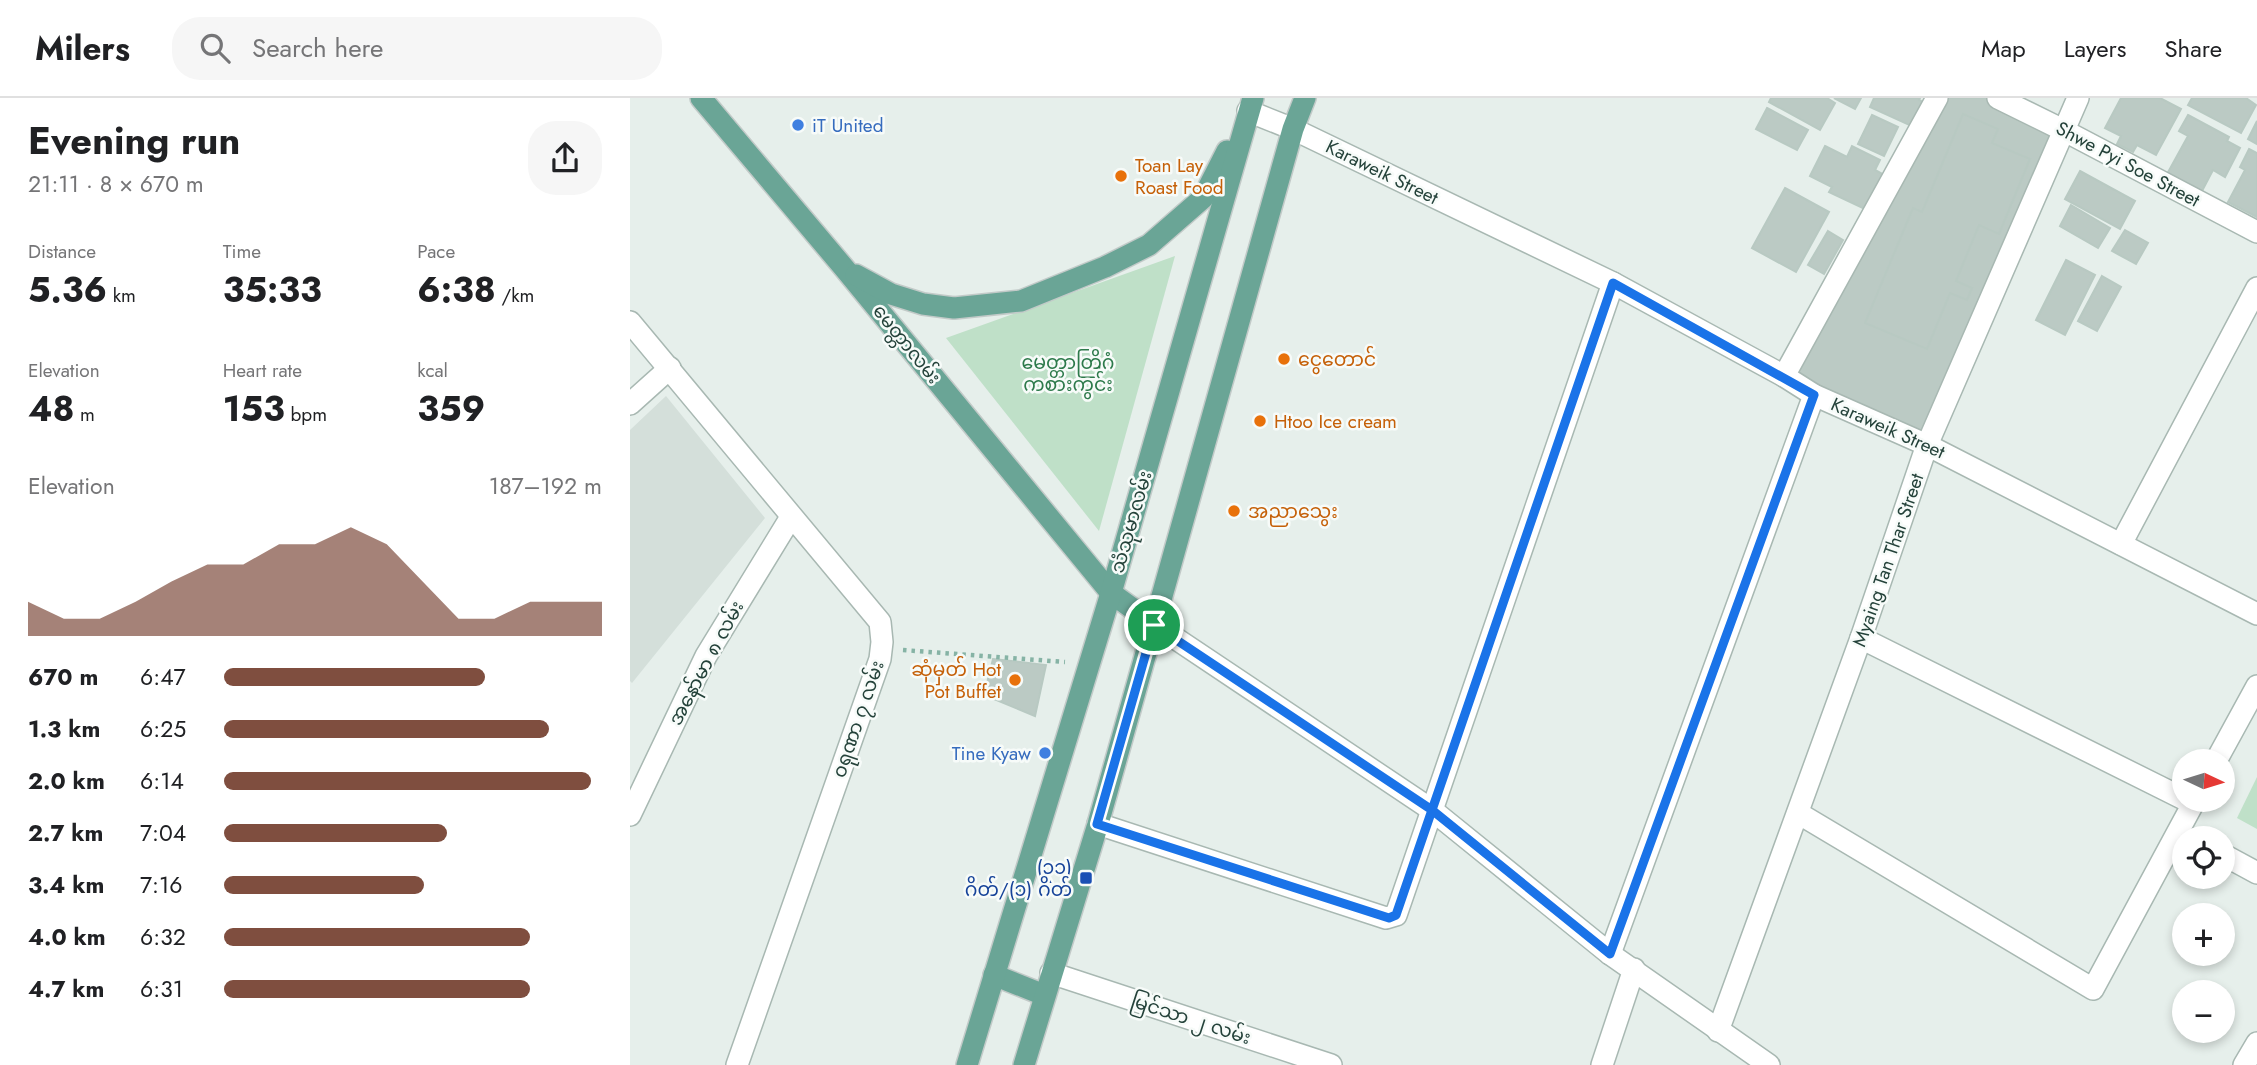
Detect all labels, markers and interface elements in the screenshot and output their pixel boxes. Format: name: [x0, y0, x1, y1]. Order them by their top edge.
search box: [172, 17, 662, 80]
text: Milers: [35, 25, 130, 72]
icon: search: [196, 29, 234, 67]
text: Search here: [252, 29, 383, 67]
text: Map: [1981, 31, 2026, 66]
text: Layers: [2064, 31, 2126, 66]
text: Share: [2164, 31, 2222, 66]
place label: iT United: [812, 112, 883, 139]
text: Evening run: [28, 113, 240, 168]
street label: Shwe Pyi Soe Street: [2051, 115, 2205, 214]
marker: iT United: [790, 117, 806, 133]
button: share: [528, 121, 602, 195]
street label: Karaweik Street: [1321, 133, 1443, 211]
place label: Toan Lay Roast Food: [1135, 152, 1224, 201]
text: 21:11 · 8 × 670 m: [28, 167, 204, 201]
marker: Toan Lay Roast Food: [1113, 168, 1129, 184]
text: Distance: [28, 238, 96, 265]
text: Time: [223, 238, 261, 265]
text: Pace: [417, 238, 455, 265]
text: 5.36: [28, 265, 107, 315]
text: 35:33: [223, 265, 322, 315]
text: 6:38: [417, 265, 496, 315]
text: km: [107, 282, 136, 309]
text: /km: [496, 282, 534, 309]
street label: မေတ္တာလမ်း: [865, 298, 948, 391]
place label: ငွေတောင်: [1298, 345, 1376, 375]
park label: မေတ္တာတြိဂံ ကစားကွင်း: [1022, 348, 1115, 400]
marker: ငွေတောင်: [1276, 351, 1292, 367]
text: Elevation: [28, 357, 100, 384]
text: Heart rate: [223, 357, 302, 384]
text: kcal: [417, 357, 448, 384]
text: 48: [28, 384, 74, 434]
text: 153: [223, 384, 285, 434]
text: 359: [417, 384, 485, 434]
street label: Karaweik Street: [1827, 391, 1950, 465]
text: m: [74, 401, 95, 428]
text: bpm: [285, 401, 327, 428]
place label: Htoo Ice cream: [1274, 408, 1397, 435]
marker: Htoo Ice cream: [1252, 413, 1268, 429]
street label: သံသုမာလမ်း: [1103, 467, 1161, 577]
text: Elevation: [28, 469, 115, 503]
text: 187–192 m: [489, 469, 602, 503]
street label: Myaing Tan Thar Street: [1846, 469, 1930, 650]
place label: အညာသွေး: [1248, 498, 1338, 527]
marker: အညာသွေး: [1226, 503, 1242, 519]
street label: အနော်မာ ၈ လမ်း: [661, 595, 752, 731]
pin: [1124, 595, 1184, 655]
icon: arrive: [1135, 606, 1173, 644]
place label: ဆုံမှတ် Hot Pot Buffet: [911, 655, 1001, 705]
street label: ၀ရုဏာ ၇ လမ်း: [824, 656, 894, 782]
text: 670 m: [28, 660, 98, 694]
text: 6:47: [140, 660, 186, 694]
marker: ဆုံမှတ် Hot Pot Buffet: [1007, 672, 1023, 688]
text: 1.3 km: [28, 712, 100, 746]
text: 6:25: [140, 712, 186, 746]
place label: Tine Kyaw: [952, 740, 1031, 767]
marker: Tine Kyaw: [1037, 745, 1053, 761]
north arrow: [2172, 749, 2235, 812]
map controls: [2172, 749, 2235, 1043]
text: 2.0 km: [28, 764, 105, 798]
text: 6:14: [140, 764, 184, 798]
text: 2.7 km: [28, 816, 103, 850]
text: 7:04: [140, 816, 186, 850]
button: locate: [2172, 826, 2235, 889]
place label: (၃၁) ဂိတ်/(၁) ဂိတ်: [965, 854, 1072, 903]
text: 3.4 km: [28, 868, 104, 902]
text: 7:16: [140, 868, 183, 902]
marker: (၃၁) ဂိတ်/(၁) ဂိတ်: [1078, 870, 1094, 886]
button: +: [2172, 903, 2235, 966]
text: 4.0 km: [28, 920, 106, 954]
text: 6:32: [140, 920, 186, 954]
text: 4.7 km: [28, 972, 104, 1006]
text: 6:31: [140, 972, 183, 1006]
button: −: [2172, 980, 2235, 1043]
street label: မြင်သာ ၂ လမ်း: [1127, 986, 1255, 1053]

